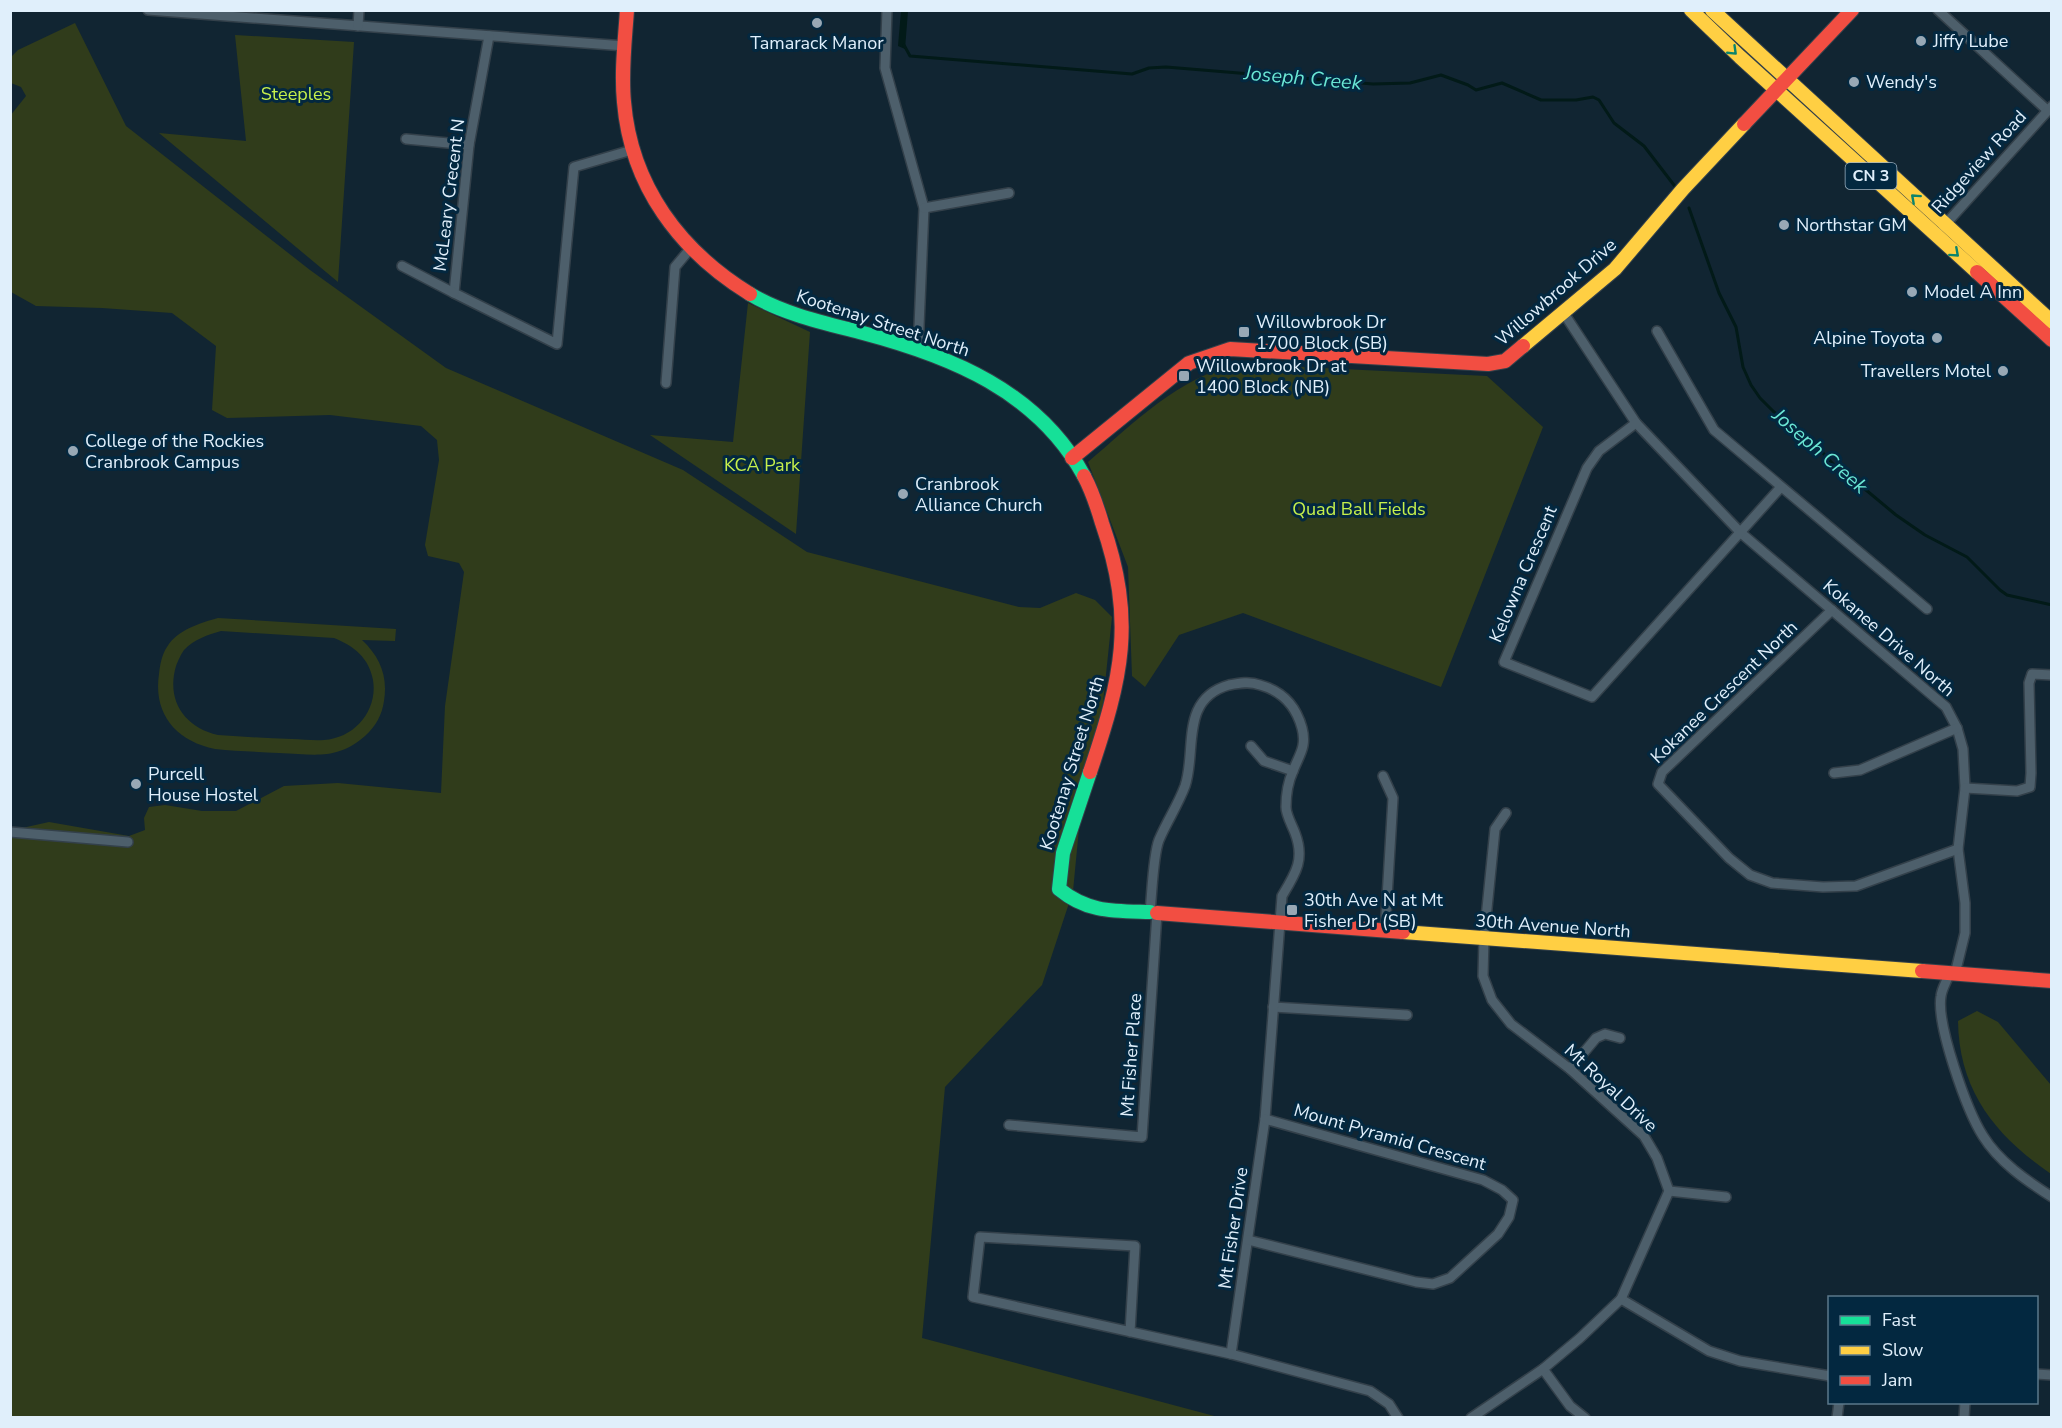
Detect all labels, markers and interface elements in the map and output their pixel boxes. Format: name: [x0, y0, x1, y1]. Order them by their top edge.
marker: Tamarack Manor: [810, 16, 824, 30]
place label: Jiffy Lube: [1932, 29, 2008, 53]
place label: Tamarack Manor: [750, 31, 884, 55]
marker: Jiffy Lube: [1914, 34, 1928, 48]
one-way arrow: [1726, 44, 1737, 55]
water label: Joseph Creek: [1242, 59, 1364, 97]
place label: Wendy's: [1866, 70, 1937, 94]
marker: Wendy's: [1847, 75, 1861, 89]
park label: Steeples: [261, 82, 331, 106]
street label: Ridgeview Road: [1926, 105, 2032, 219]
street label: McLeary Crecent N: [428, 117, 470, 273]
road number: CN 3: [1846, 163, 1896, 189]
one-way arrow: [1912, 194, 1922, 205]
place label: Northstar GM: [1796, 213, 1907, 237]
marker: Northstar GM: [1777, 218, 1791, 232]
street label: Willowbrook Drive: [1490, 233, 1622, 351]
one-way arrow: [1948, 246, 1959, 257]
place label: Model A Inn: [1924, 280, 2022, 304]
street label: Kootenay Street North: [793, 284, 973, 362]
marker: Model A Inn: [1905, 285, 1919, 299]
place label: Willowbrook Dr 1700 Block (SB): [1256, 310, 1388, 355]
marker: Willowbrook Dr 1700 Block (SB): [1237, 325, 1251, 339]
place label: Alpine Toyota: [1813, 326, 1925, 350]
marker: Alpine Toyota: [1930, 331, 1944, 345]
place label: Willowbrook Dr at 1400 Block (NB): [1196, 354, 1347, 399]
place label: Travellers Motel: [1861, 359, 1992, 383]
marker: Travellers Motel: [1996, 364, 2010, 378]
marker: Willowbrook Dr at 1400 Block (NB): [1177, 369, 1191, 383]
water label: Joseph Creek: [1766, 402, 1874, 500]
place label: College of the Rockies Cranbrook Campus: [85, 429, 264, 474]
marker: College of the Rockies Cranbrook Campus: [66, 444, 80, 458]
park label: KCA Park: [724, 453, 801, 477]
place label: Cranbrook Alliance Church: [915, 472, 1042, 517]
marker: Cranbrook Alliance Church: [896, 487, 910, 501]
park label: Quad Ball Fields: [1292, 497, 1426, 521]
street label: Kelowna Crescent: [1483, 501, 1563, 646]
street label: Kokanee Drive North: [1818, 574, 1960, 702]
street label: Kokanee Crescent North: [1645, 615, 1803, 769]
street label: Kootenay Street North: [1034, 673, 1110, 853]
place label: Purcell House Hostel: [148, 762, 259, 807]
marker: Purcell House Hostel: [129, 777, 143, 791]
place label: 30th Ave N at Mt Fisher Dr (SB): [1304, 888, 1444, 933]
marker: 30th Ave N at Mt Fisher Dr (SB): [1285, 903, 1299, 917]
street label: 30th Avenue North: [1475, 909, 1631, 943]
street label: Mt Fisher Place: [1115, 992, 1147, 1118]
street label: Mt Royal Drive: [1559, 1039, 1663, 1137]
street label: Mount Pyramid Crescent: [1291, 1098, 1490, 1176]
street label: Mt Fisher Drive: [1213, 1166, 1253, 1290]
legend: [1828, 1296, 2038, 1404]
text: Fast: [1882, 1308, 1917, 1332]
text: Slow: [1882, 1338, 1923, 1362]
text: Jam: [1881, 1368, 1913, 1392]

